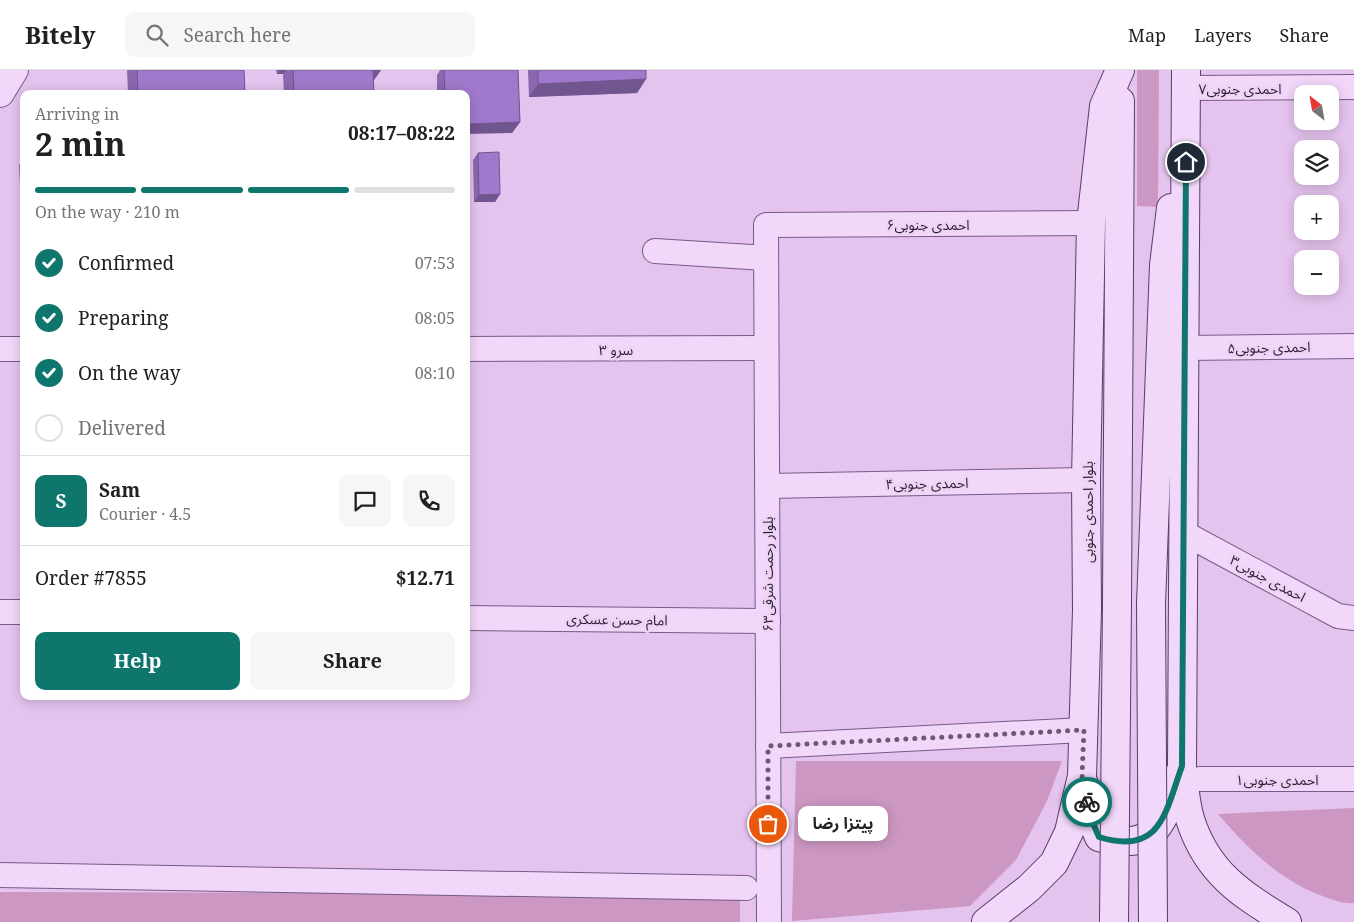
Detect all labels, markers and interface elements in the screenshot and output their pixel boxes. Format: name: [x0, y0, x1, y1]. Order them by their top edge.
search box: [125, 12, 475, 57]
text: Bitely: [25, 18, 95, 51]
icon: search: [143, 21, 171, 49]
text: Search here: [183, 22, 291, 48]
text: Map: [1128, 23, 1166, 47]
text: Layers: [1194, 23, 1252, 47]
text: Share: [1280, 23, 1329, 47]
street label: احمدی جنوبی۷: [1198, 79, 1282, 98]
north arrow: [1294, 85, 1339, 130]
map controls: [1294, 85, 1339, 295]
text: Arriving in: [35, 103, 119, 125]
text: 08:17–08:22: [348, 120, 455, 146]
text: 2 min: [35, 122, 126, 165]
button: layers: [1294, 140, 1339, 185]
pin: [1165, 141, 1207, 183]
icon: home: [1172, 148, 1200, 176]
button: +: [1294, 195, 1339, 240]
text: On the way · 210 m: [35, 201, 180, 223]
street label: احمدی جنوبی۶: [886, 215, 970, 234]
icon: check: [35, 249, 63, 277]
text: Confirmed: [78, 250, 174, 276]
button: −: [1294, 250, 1339, 295]
text: 07:53: [415, 252, 455, 274]
icon: check: [35, 304, 63, 332]
text: Preparing: [78, 305, 168, 331]
text: 08:05: [415, 307, 455, 329]
street label: احمدی جنوبی۵: [1227, 337, 1311, 357]
street label: سرو ۳: [599, 340, 633, 359]
icon: check: [35, 359, 63, 387]
text: On the way: [78, 360, 181, 386]
text: 08:10: [415, 362, 455, 384]
text: Delivered: [78, 415, 166, 441]
street label: بلوار احمدی جنوبی: [1078, 461, 1097, 563]
street label: احمدی جنوبی۴: [885, 473, 969, 493]
button: chat: [339, 475, 391, 527]
button: phone: [403, 475, 455, 527]
text: Sam: [99, 477, 140, 503]
text: S: [55, 488, 67, 514]
text: Courier · 4.5: [99, 503, 191, 525]
street label: بلوار رحمت شرقی۶۳: [758, 516, 777, 632]
street label: احمدی جنوبی۳: [1227, 550, 1309, 606]
text: Order #7855: [35, 565, 147, 591]
text: $12.71: [396, 565, 455, 591]
street label: امام حسن عسکری: [566, 609, 668, 631]
button: Help: [35, 632, 240, 690]
button: Share: [250, 632, 455, 690]
street label: احمدی جنوبی۱: [1235, 770, 1319, 789]
courier: [1062, 777, 1112, 827]
icon: bike: [1073, 788, 1101, 816]
pin: [747, 803, 789, 845]
callout: پیتزا رضا: [798, 806, 888, 842]
icon: bag: [754, 810, 782, 838]
text: پیتزا رضا: [813, 812, 873, 834]

